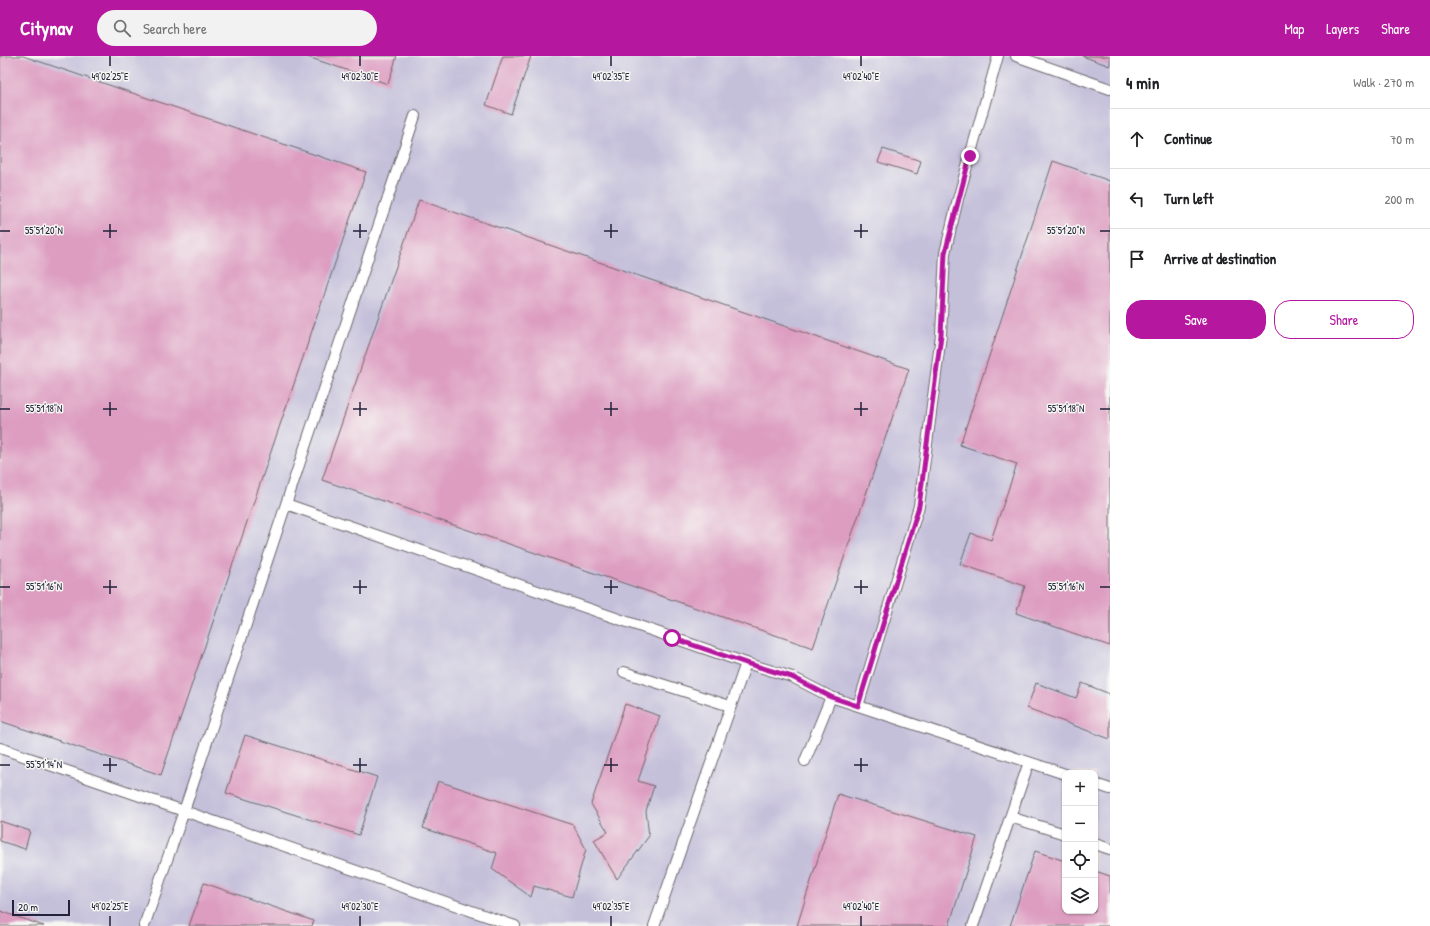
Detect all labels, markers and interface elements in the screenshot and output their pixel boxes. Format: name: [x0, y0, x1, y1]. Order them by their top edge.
search box: [97, 10, 377, 46]
text: Citynav: [20, 15, 73, 41]
icon: search: [111, 17, 133, 39]
text: Search here: [143, 18, 207, 39]
text: Map: [1284, 19, 1304, 38]
text: Layers: [1326, 19, 1359, 38]
text: Share: [1381, 19, 1410, 38]
text: 49°02'25"E: [92, 70, 129, 83]
text: 49°02'30"E: [342, 70, 379, 83]
text: 49°02'35"E: [593, 70, 630, 83]
text: 49°02'40"E: [843, 70, 880, 83]
text: 4 min: [1126, 71, 1159, 94]
text: Walk · 270 m: [1353, 73, 1414, 91]
icon: ahead: [1126, 128, 1148, 150]
text: Continue: [1164, 128, 1212, 149]
text: 70 m: [1390, 130, 1414, 148]
route end: [961, 147, 979, 165]
icon: left: [1126, 188, 1148, 210]
text: Turn left: [1164, 188, 1214, 209]
text: 200 m: [1384, 190, 1414, 208]
text: 55°51'20"N: [25, 224, 63, 237]
text: 55°51'20"N: [1047, 224, 1085, 237]
icon: arrive: [1126, 248, 1148, 270]
text: Arrive at destination: [1164, 248, 1276, 269]
button: Save: [1126, 300, 1266, 339]
button: Share: [1274, 300, 1414, 339]
text: 55°51'18"N: [26, 402, 62, 415]
text: 55°51'18"N: [1048, 402, 1084, 415]
text: 55°51'16"N: [26, 580, 62, 593]
text: 55°51'16"N: [1048, 580, 1084, 593]
route start: [663, 629, 681, 647]
text: 55°51'14"N: [26, 758, 62, 771]
map controls: [1062, 770, 1098, 914]
button: +: [1062, 770, 1098, 806]
button: −: [1062, 806, 1098, 842]
button: locate: [1062, 842, 1098, 878]
button: layers: [1062, 878, 1098, 914]
scale bar: [12, 898, 70, 917]
text: 20 m: [18, 900, 38, 914]
text: 49°02'25"E: [92, 900, 129, 913]
text: 49°02'30"E: [342, 900, 379, 913]
text: 49°02'35"E: [593, 900, 630, 913]
text: 49°02'40"E: [843, 900, 880, 913]

